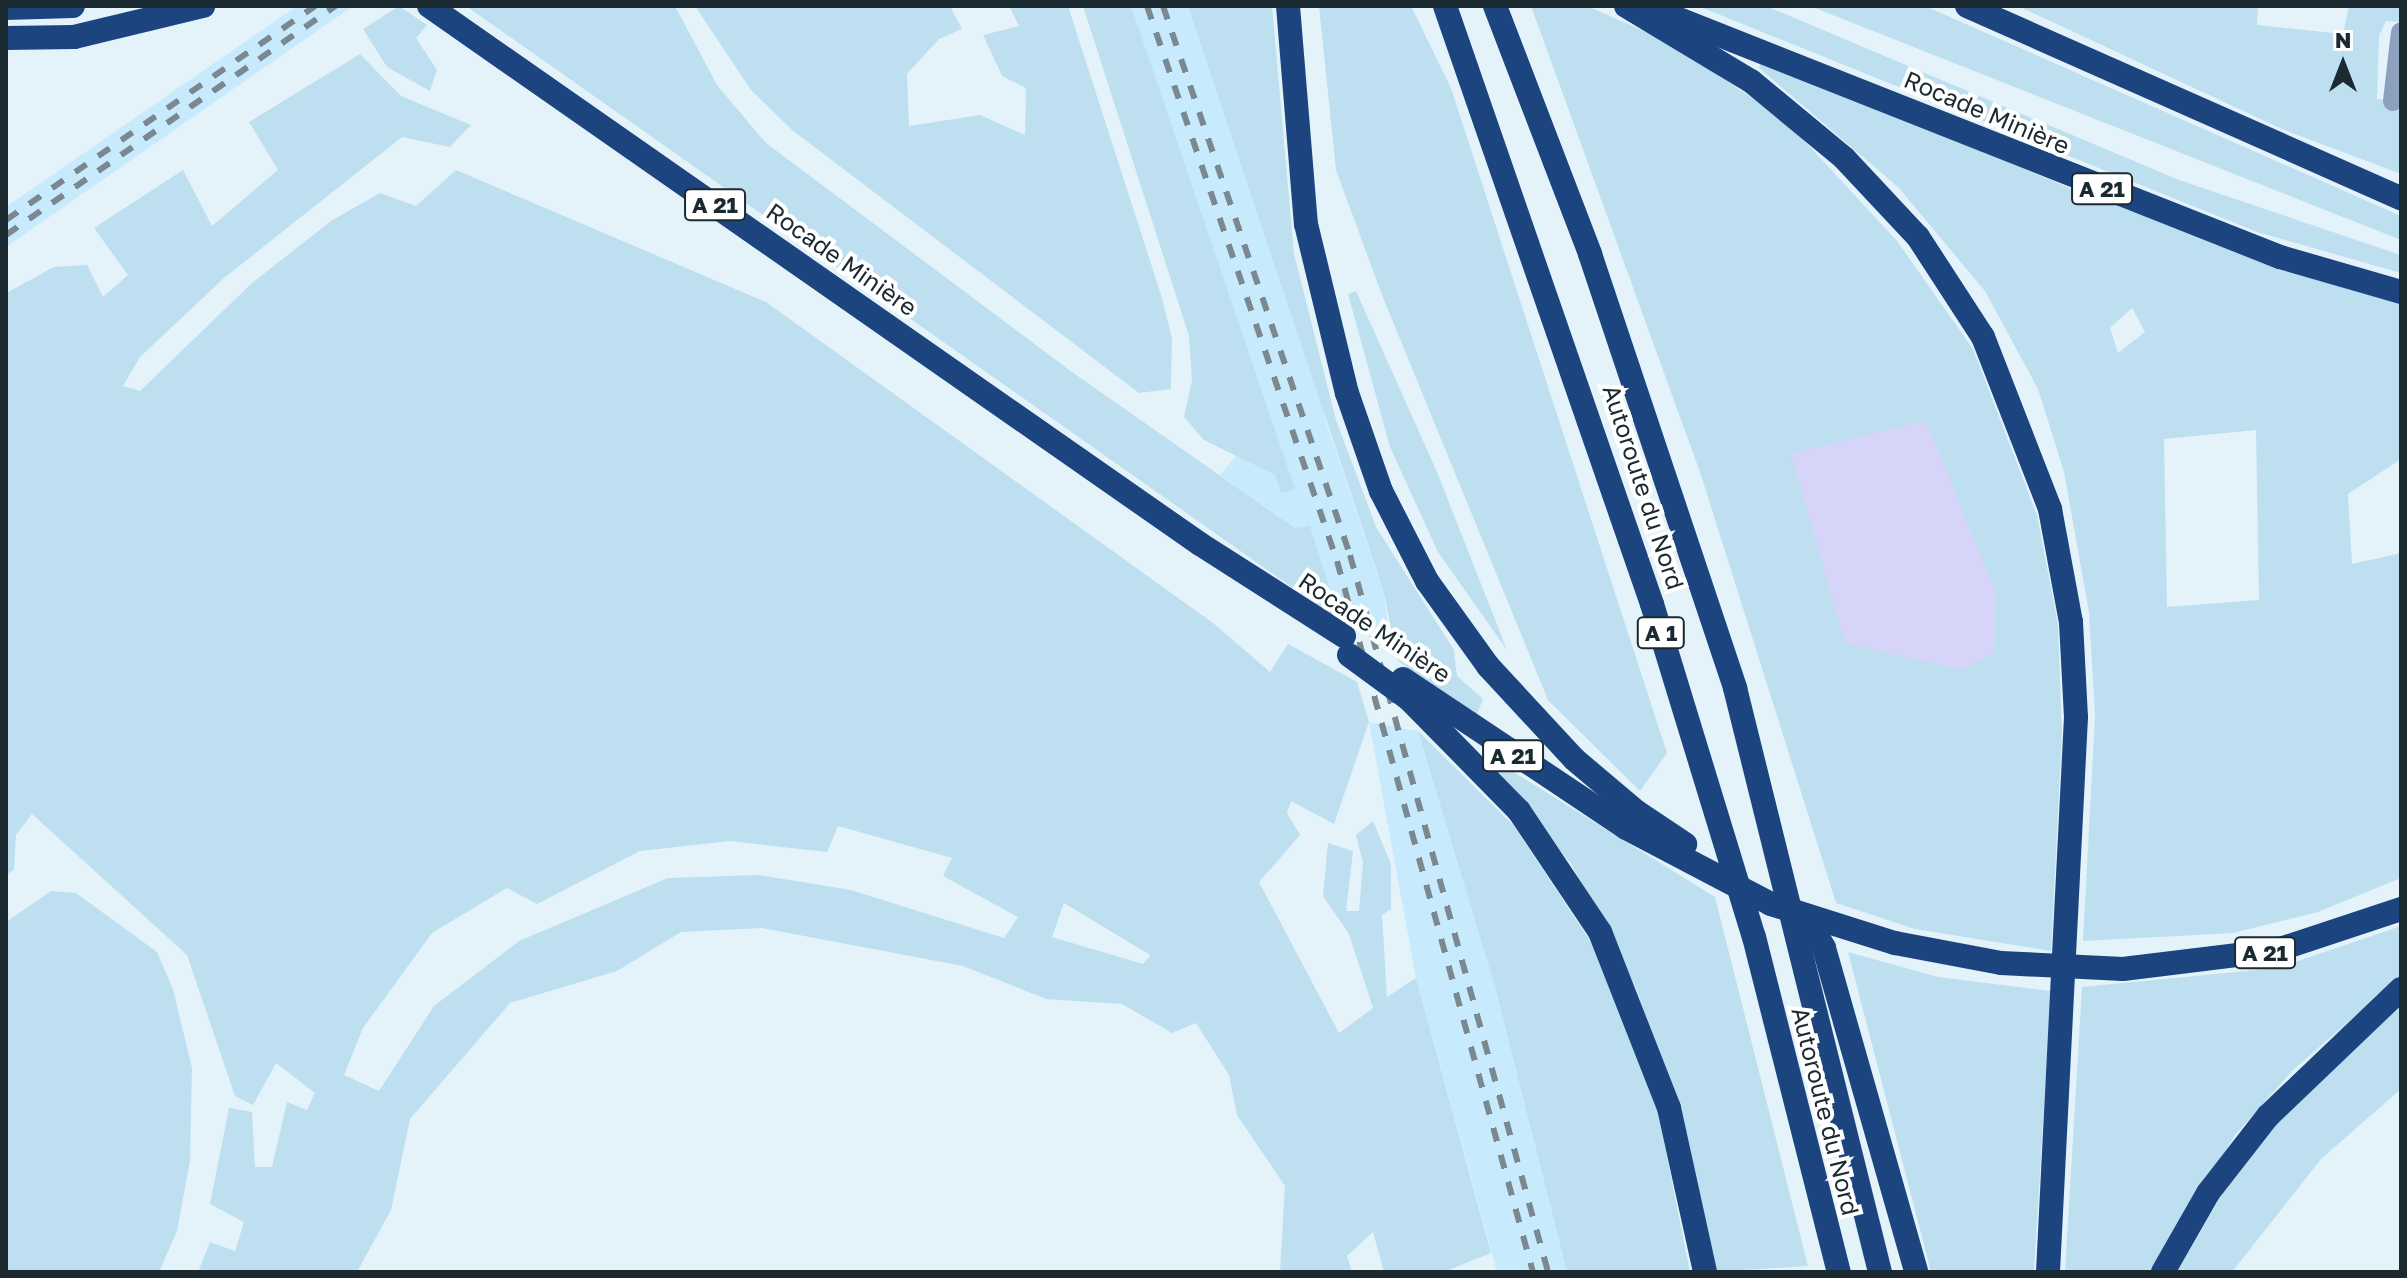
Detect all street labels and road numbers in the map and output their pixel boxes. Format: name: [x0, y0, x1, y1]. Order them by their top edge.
street label: Rocade Minière: [1900, 64, 2074, 160]
road number: A 21: [2070, 171, 2134, 207]
road number: A 21: [683, 187, 747, 223]
street label: Rocade Minière: [761, 196, 923, 322]
street label: Autoroute du Nord: [1597, 381, 1691, 593]
street label: Rocade Minière: [1294, 566, 1456, 688]
road number: A 1: [1635, 615, 1687, 651]
road number: A 21: [1481, 738, 1545, 774]
road number: A 21: [2233, 935, 2297, 971]
street label: Autoroute du Nord: [1786, 1004, 1866, 1218]

